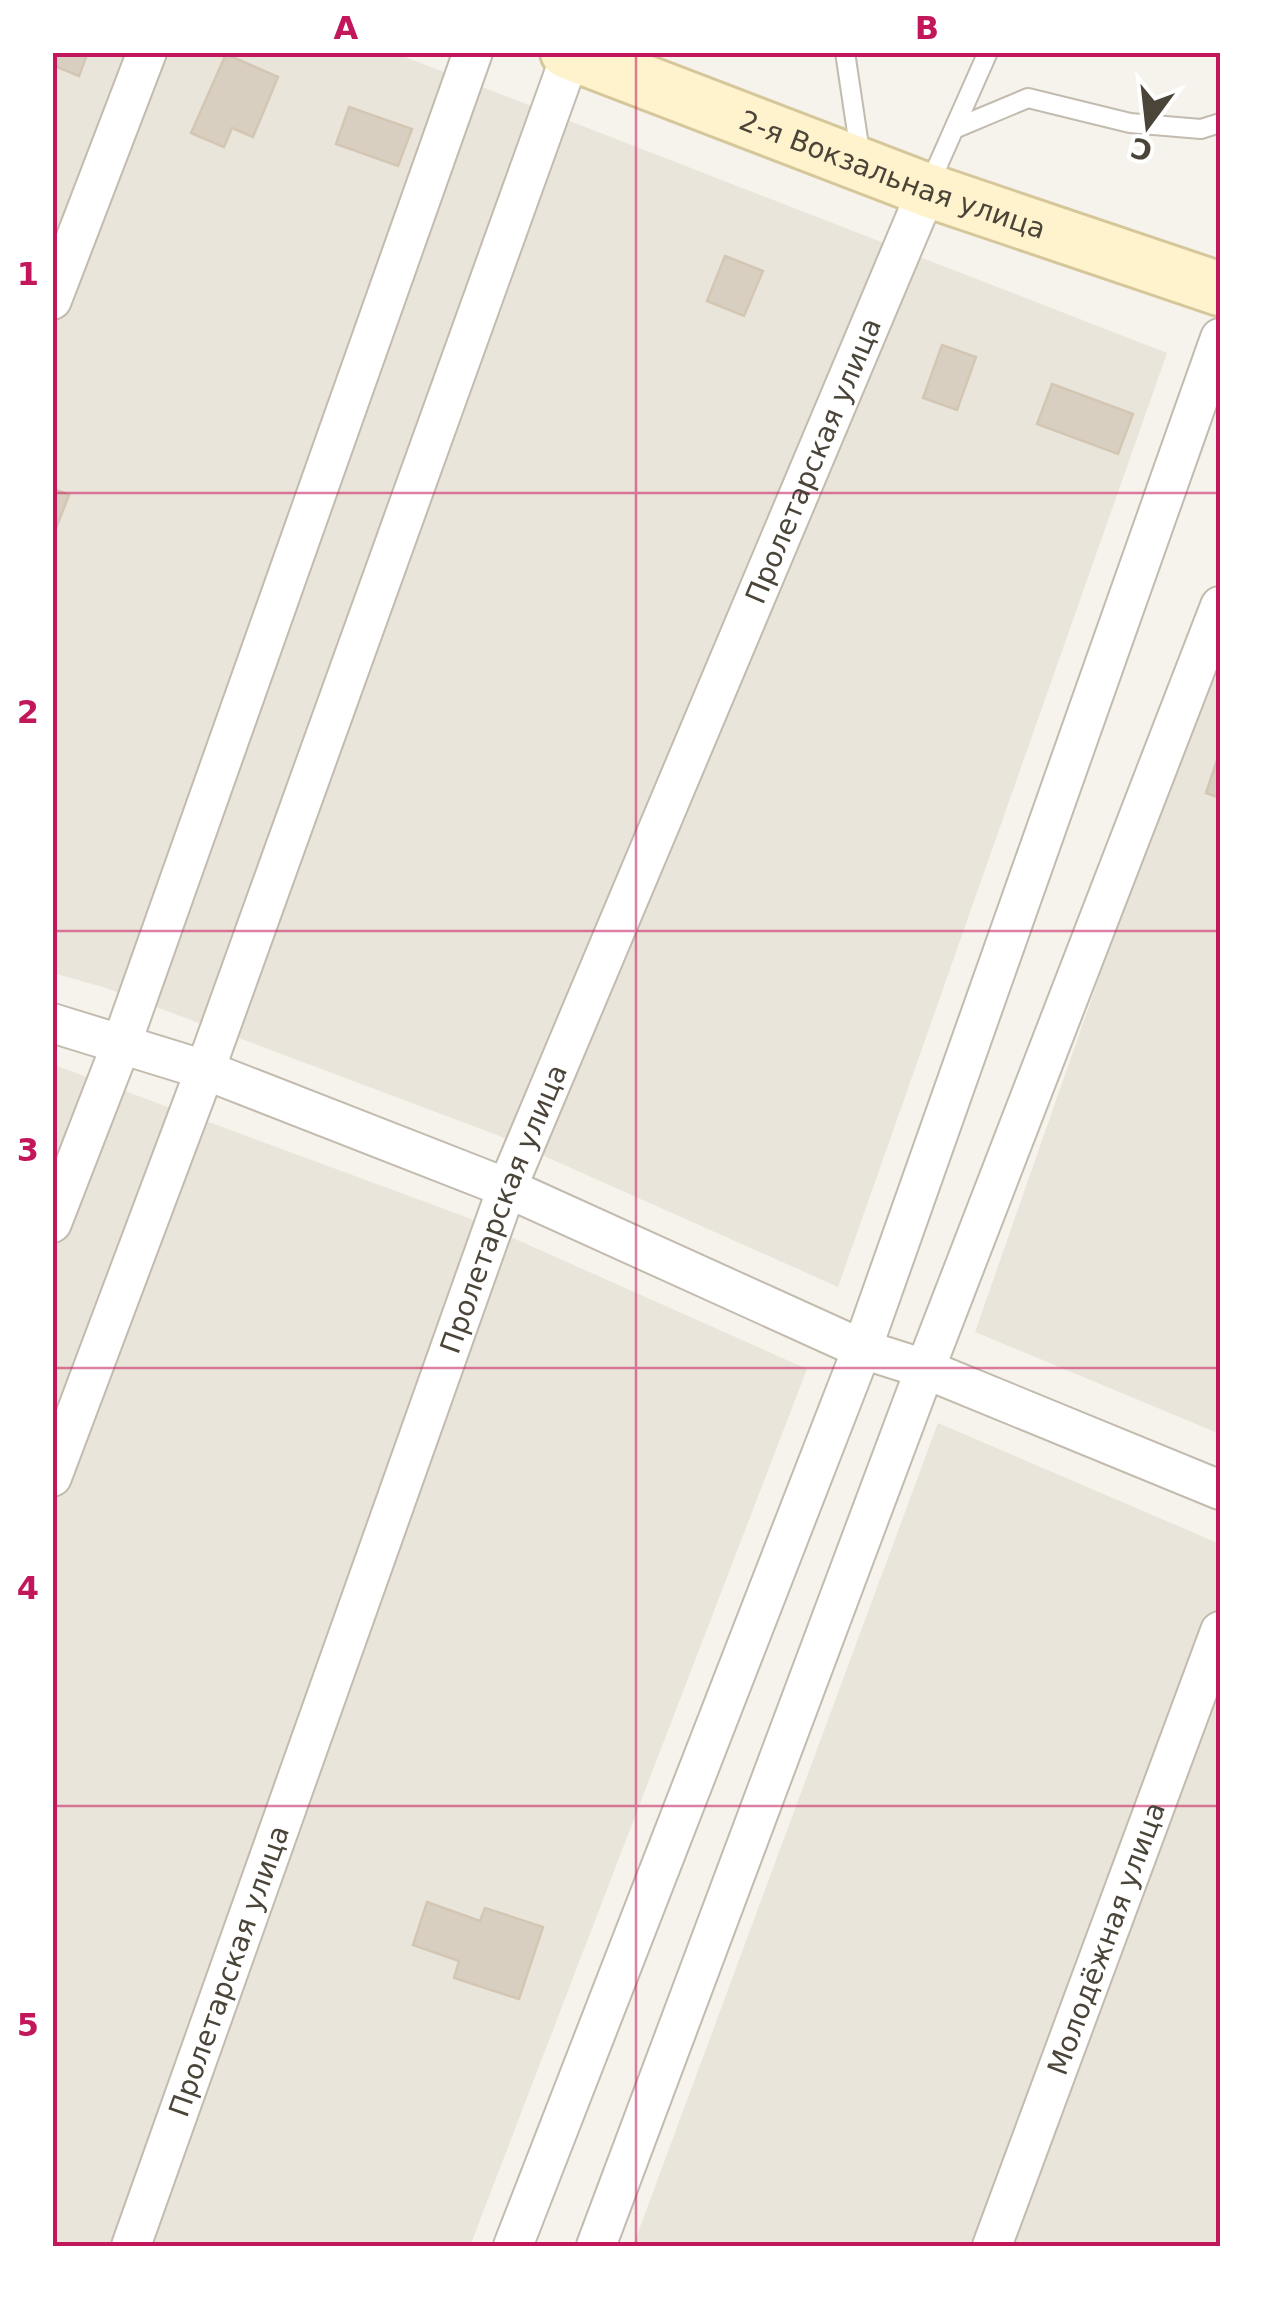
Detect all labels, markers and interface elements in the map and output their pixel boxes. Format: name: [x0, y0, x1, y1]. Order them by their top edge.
text: A: [334, 9, 359, 47]
text: B: [915, 9, 939, 47]
north arrow: [1098, 75, 1198, 175]
street label: 2-я Вокзальная улица: [735, 104, 1050, 246]
text: С: [1127, 130, 1156, 167]
text: 1: [17, 255, 39, 293]
street label: Пролетарская улица: [739, 313, 888, 608]
text: 2: [17, 693, 39, 731]
street label: Пролетарская улица: [434, 1060, 574, 1358]
text: 3: [17, 1131, 39, 1169]
text: 4: [17, 1569, 39, 1607]
street label: Молодёжная улица: [1041, 1798, 1172, 2080]
street label: Пролетарская улица: [162, 1821, 296, 2121]
text: 5: [17, 2006, 39, 2044]

